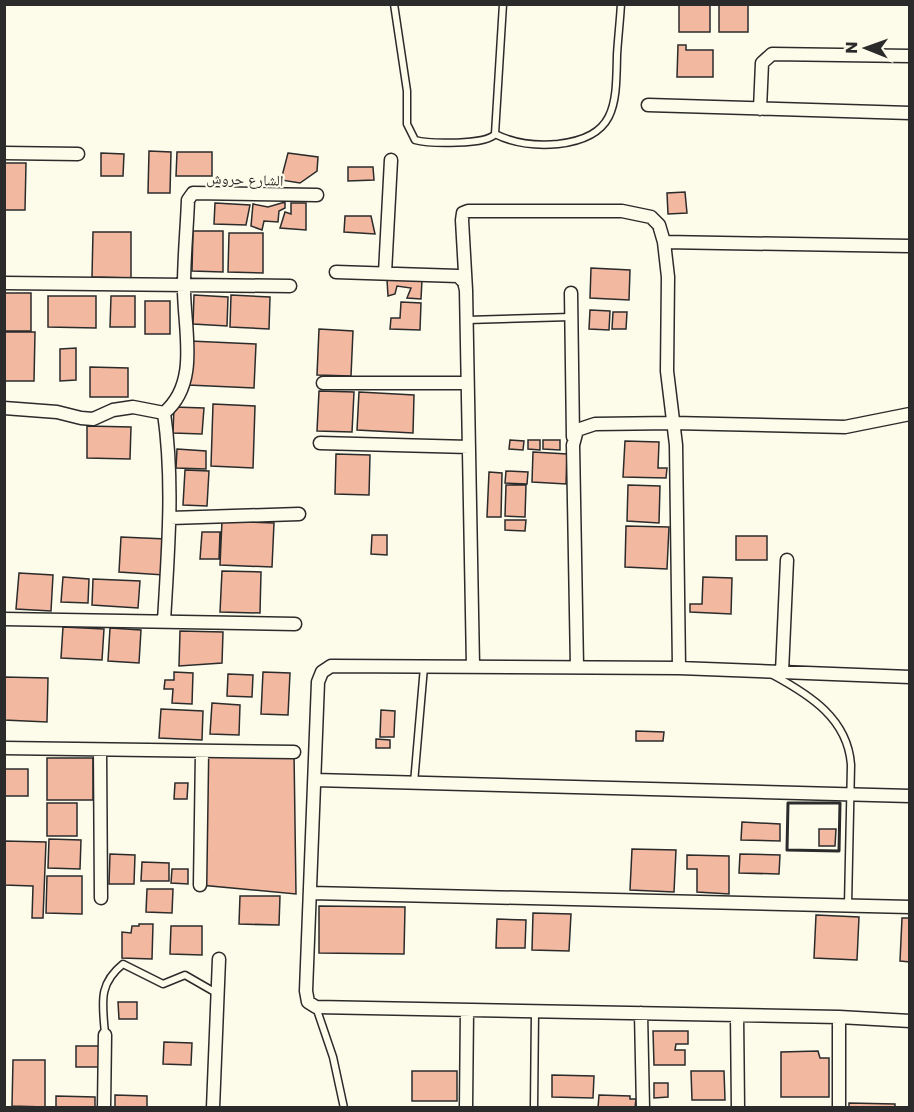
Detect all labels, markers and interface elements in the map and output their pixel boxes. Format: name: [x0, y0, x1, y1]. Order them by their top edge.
north arrow: [836, 18, 896, 78]
text: N: [840, 42, 863, 54]
street label: الشارع حروش: [206, 167, 284, 191]

